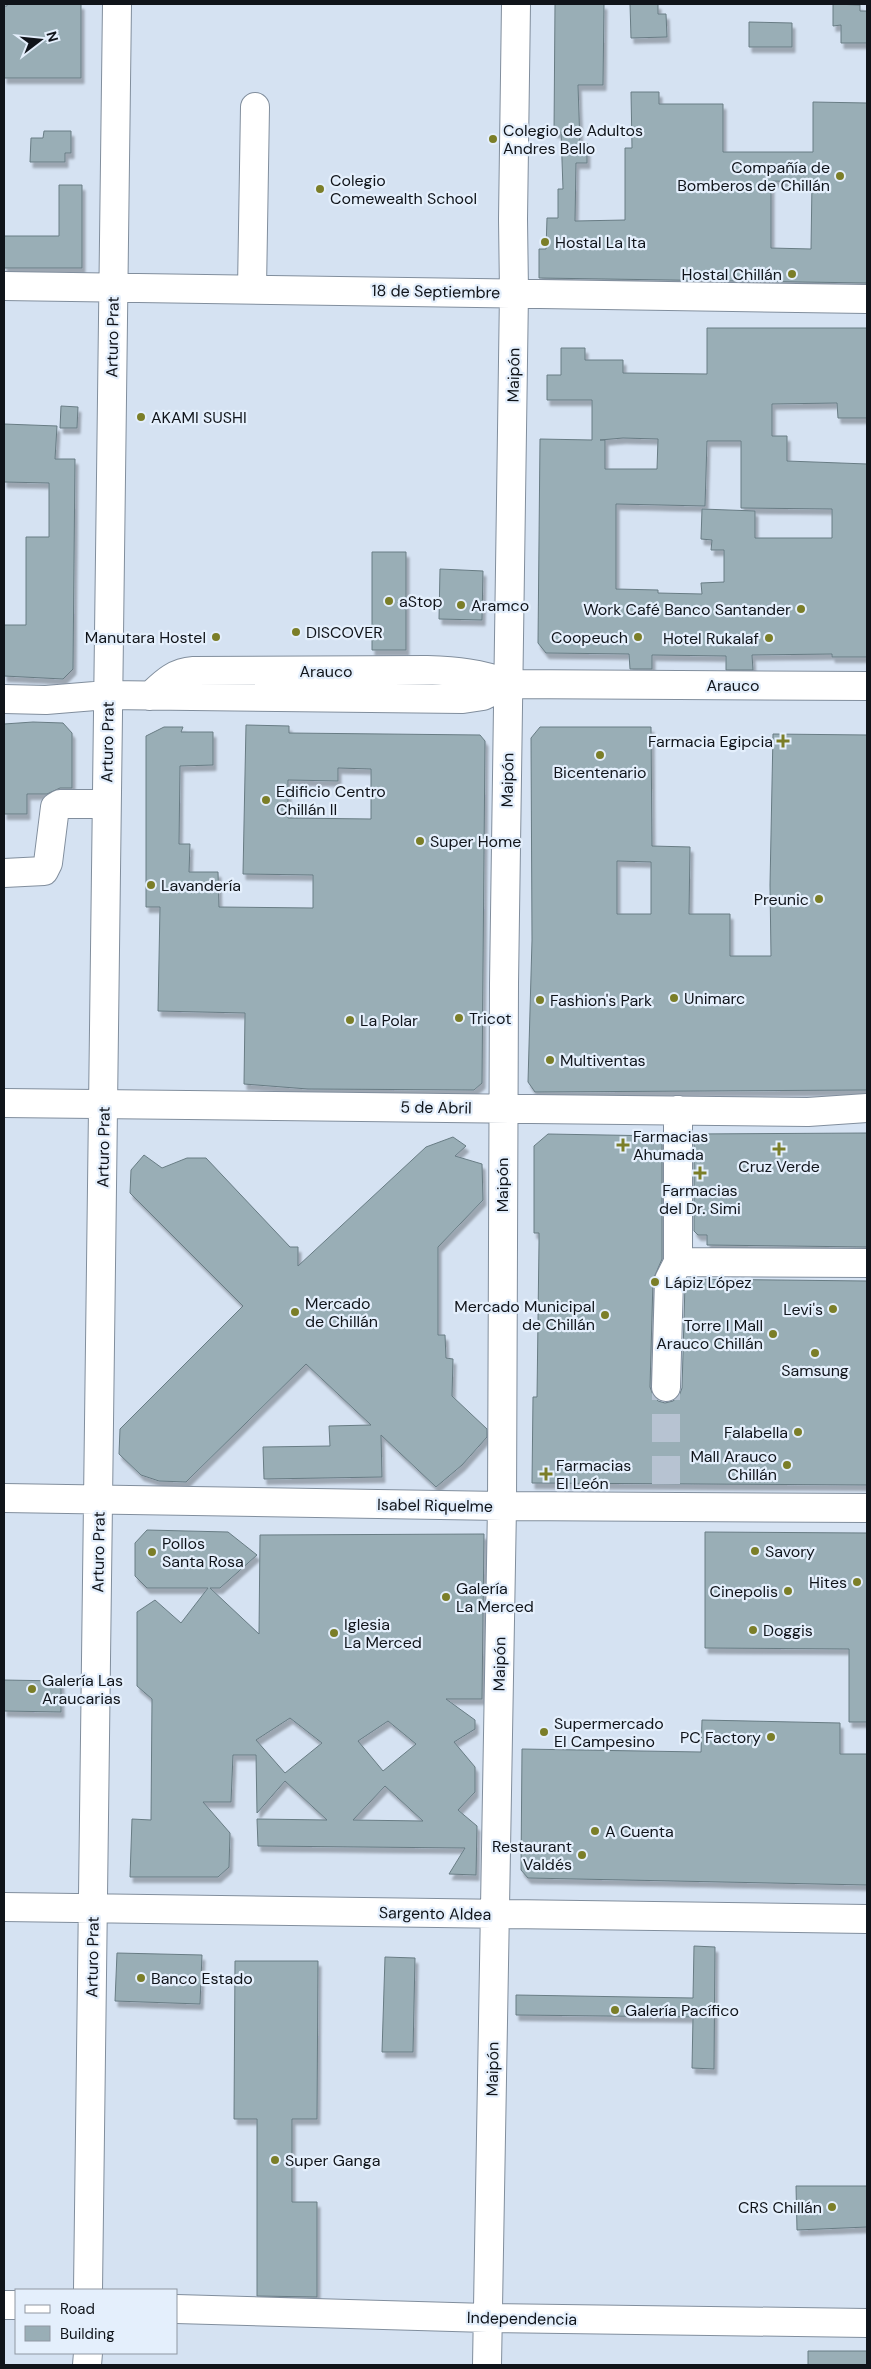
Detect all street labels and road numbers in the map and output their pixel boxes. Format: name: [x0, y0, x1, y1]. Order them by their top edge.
street label: 18 de Septiembre: [372, 280, 500, 303]
street label: Arturo Prat: [101, 296, 124, 378]
street label: Maipón: [503, 347, 524, 403]
street label: Arauco: [299, 661, 353, 682]
street label: Arauco: [706, 675, 760, 696]
street label: Arturo Prat: [96, 701, 119, 783]
street label: Maipón: [497, 752, 518, 808]
street label: 5 de Abril: [400, 1096, 472, 1119]
street label: Arturo Prat: [92, 1106, 115, 1188]
street label: Maipón: [492, 1158, 513, 1212]
street label: Isabel Riquelme: [377, 1494, 493, 1517]
street label: Arturo Prat: [87, 1511, 110, 1593]
street label: Maipón: [489, 1636, 510, 1692]
street label: Sargento Aldea: [379, 1902, 491, 1925]
street label: Arturo Prat: [81, 1916, 104, 1998]
street label: Maipón: [482, 2041, 503, 2097]
street label: Independencia: [467, 2307, 577, 2330]

